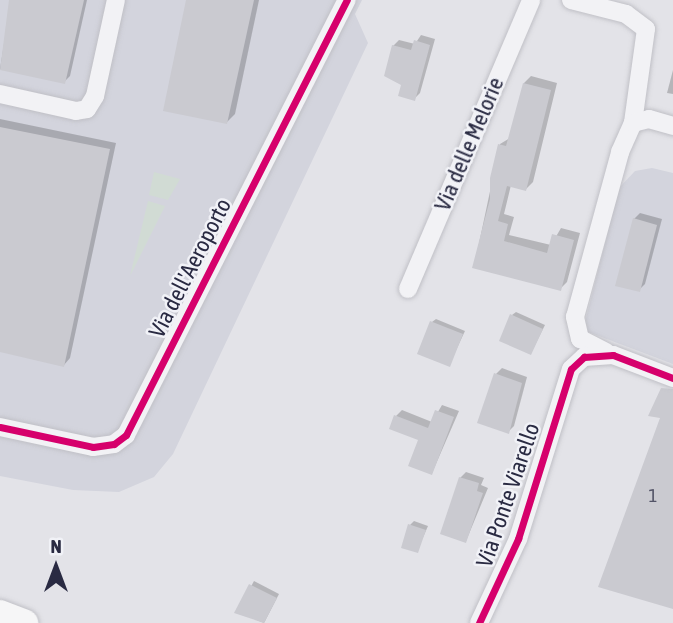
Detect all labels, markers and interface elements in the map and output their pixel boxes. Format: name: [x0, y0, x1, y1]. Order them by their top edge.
street label: Via delle Melorie: [428, 73, 510, 215]
street label: Via dell'Aeroporto: [143, 194, 237, 342]
street label: Via Ponte Viarello: [470, 419, 546, 571]
house number: 1: [649, 485, 657, 507]
north arrow: [21, 532, 91, 602]
text: N: [50, 535, 62, 557]

